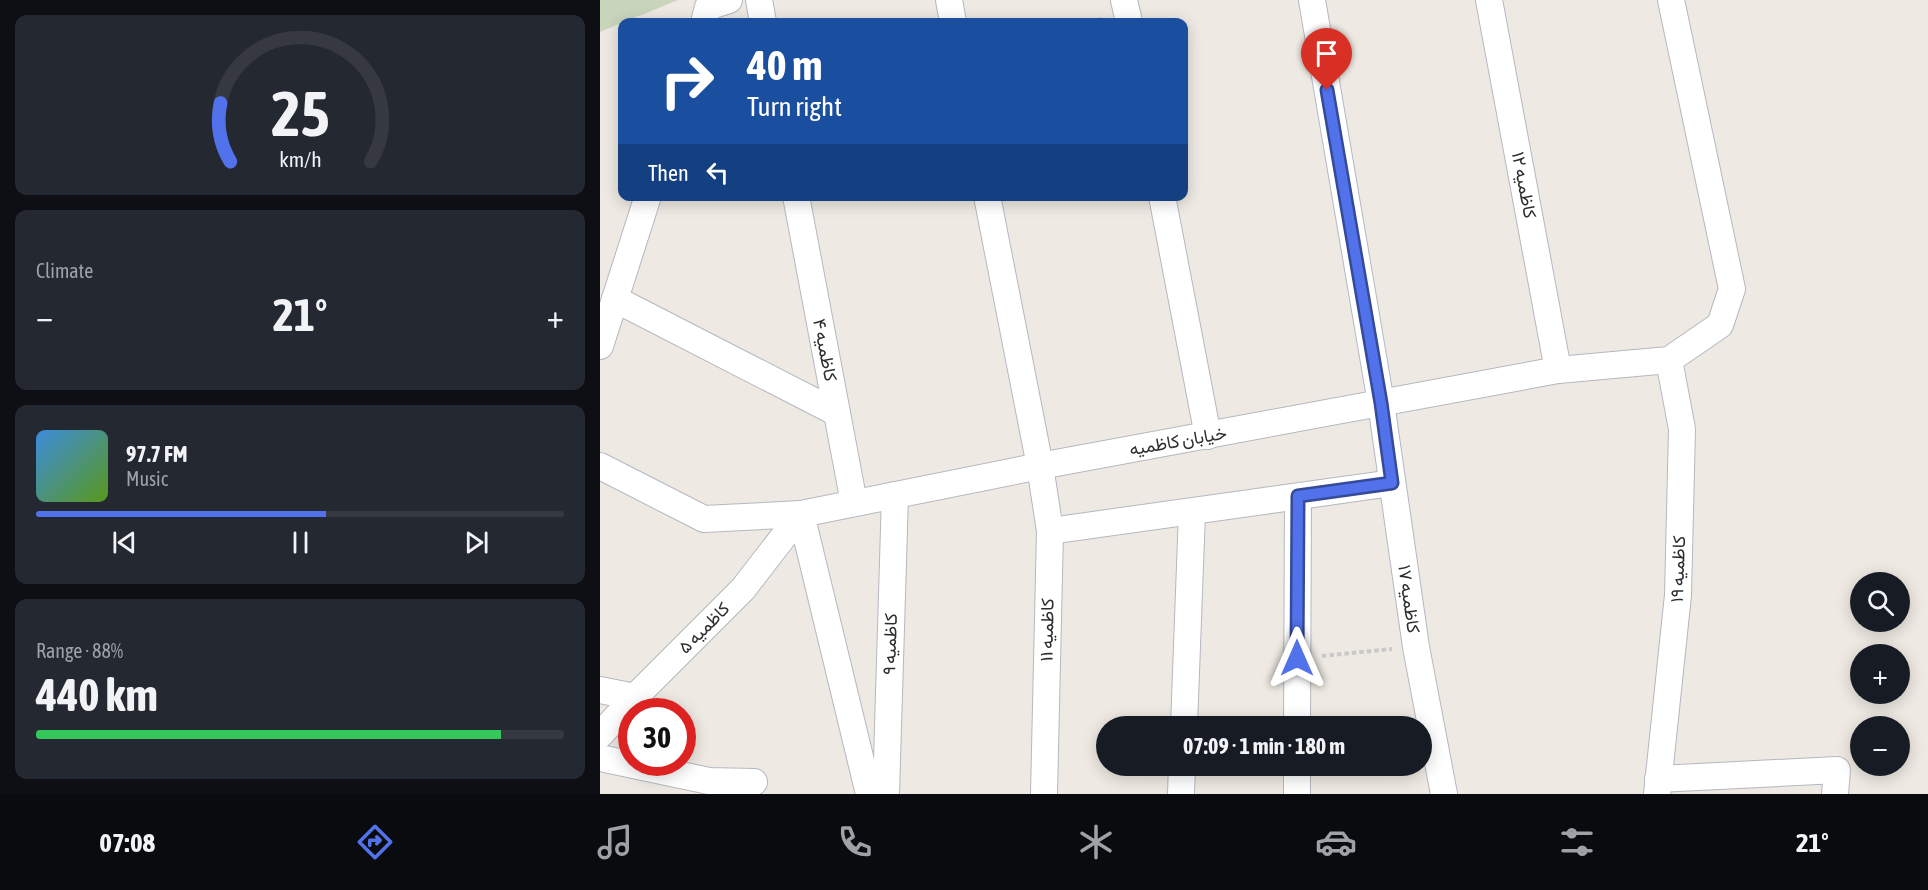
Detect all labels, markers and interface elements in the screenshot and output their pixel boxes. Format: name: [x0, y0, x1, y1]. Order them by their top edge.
pin: [1301, 28, 1352, 90]
icon: arrive: [1310, 37, 1343, 70]
text: 40 m: [747, 41, 822, 89]
icon: right: [648, 42, 726, 120]
text: 25: [271, 78, 329, 149]
text: Turn right: [747, 91, 842, 122]
text: km/h: [279, 147, 321, 172]
street label: کاظمیه ۱۲: [1508, 150, 1541, 220]
icon: left: [701, 156, 734, 189]
text: Then: [648, 160, 689, 186]
text: Climate: [36, 259, 93, 282]
text: 21°: [273, 289, 327, 341]
text: −: [36, 297, 53, 335]
text: +: [547, 297, 564, 335]
street label: کاظمیه ۴: [809, 317, 842, 383]
street label: خیابان کاظمیه: [1128, 422, 1228, 459]
text: 97.7 FM: [126, 441, 188, 467]
text: Music: [126, 467, 168, 490]
icon: previous: [108, 526, 141, 559]
icon: pause: [284, 526, 317, 559]
icon: next: [460, 526, 493, 559]
street label: کاظمیه ۱۹: [1666, 535, 1689, 603]
street label: کاظمیه ۱۷: [1394, 563, 1425, 635]
map controls: [1850, 572, 1910, 776]
button: search: [1850, 572, 1910, 632]
street label: کاظمیه ۵: [674, 598, 734, 658]
street label: کاظمیه ۱۱: [1035, 598, 1058, 662]
street label: کاظمیه ۹: [878, 613, 901, 675]
position arrow: [1265, 626, 1329, 690]
text: Range · 88%: [36, 639, 123, 662]
button: +: [1850, 644, 1910, 704]
text: 440 km: [36, 669, 158, 721]
speed limit sign: 30: [618, 698, 696, 776]
button: −: [1850, 716, 1910, 776]
text: 07:09 · 1 min · 180 m: [1183, 733, 1345, 759]
icon: directions: [354, 821, 396, 863]
icon: music: [594, 821, 636, 863]
icon: phone: [834, 821, 876, 863]
icon: climate: [1075, 821, 1117, 863]
icon: car: [1315, 821, 1357, 863]
icon: filters: [1556, 821, 1598, 863]
text: 07:08: [99, 827, 155, 858]
text: 21°: [1796, 827, 1829, 858]

